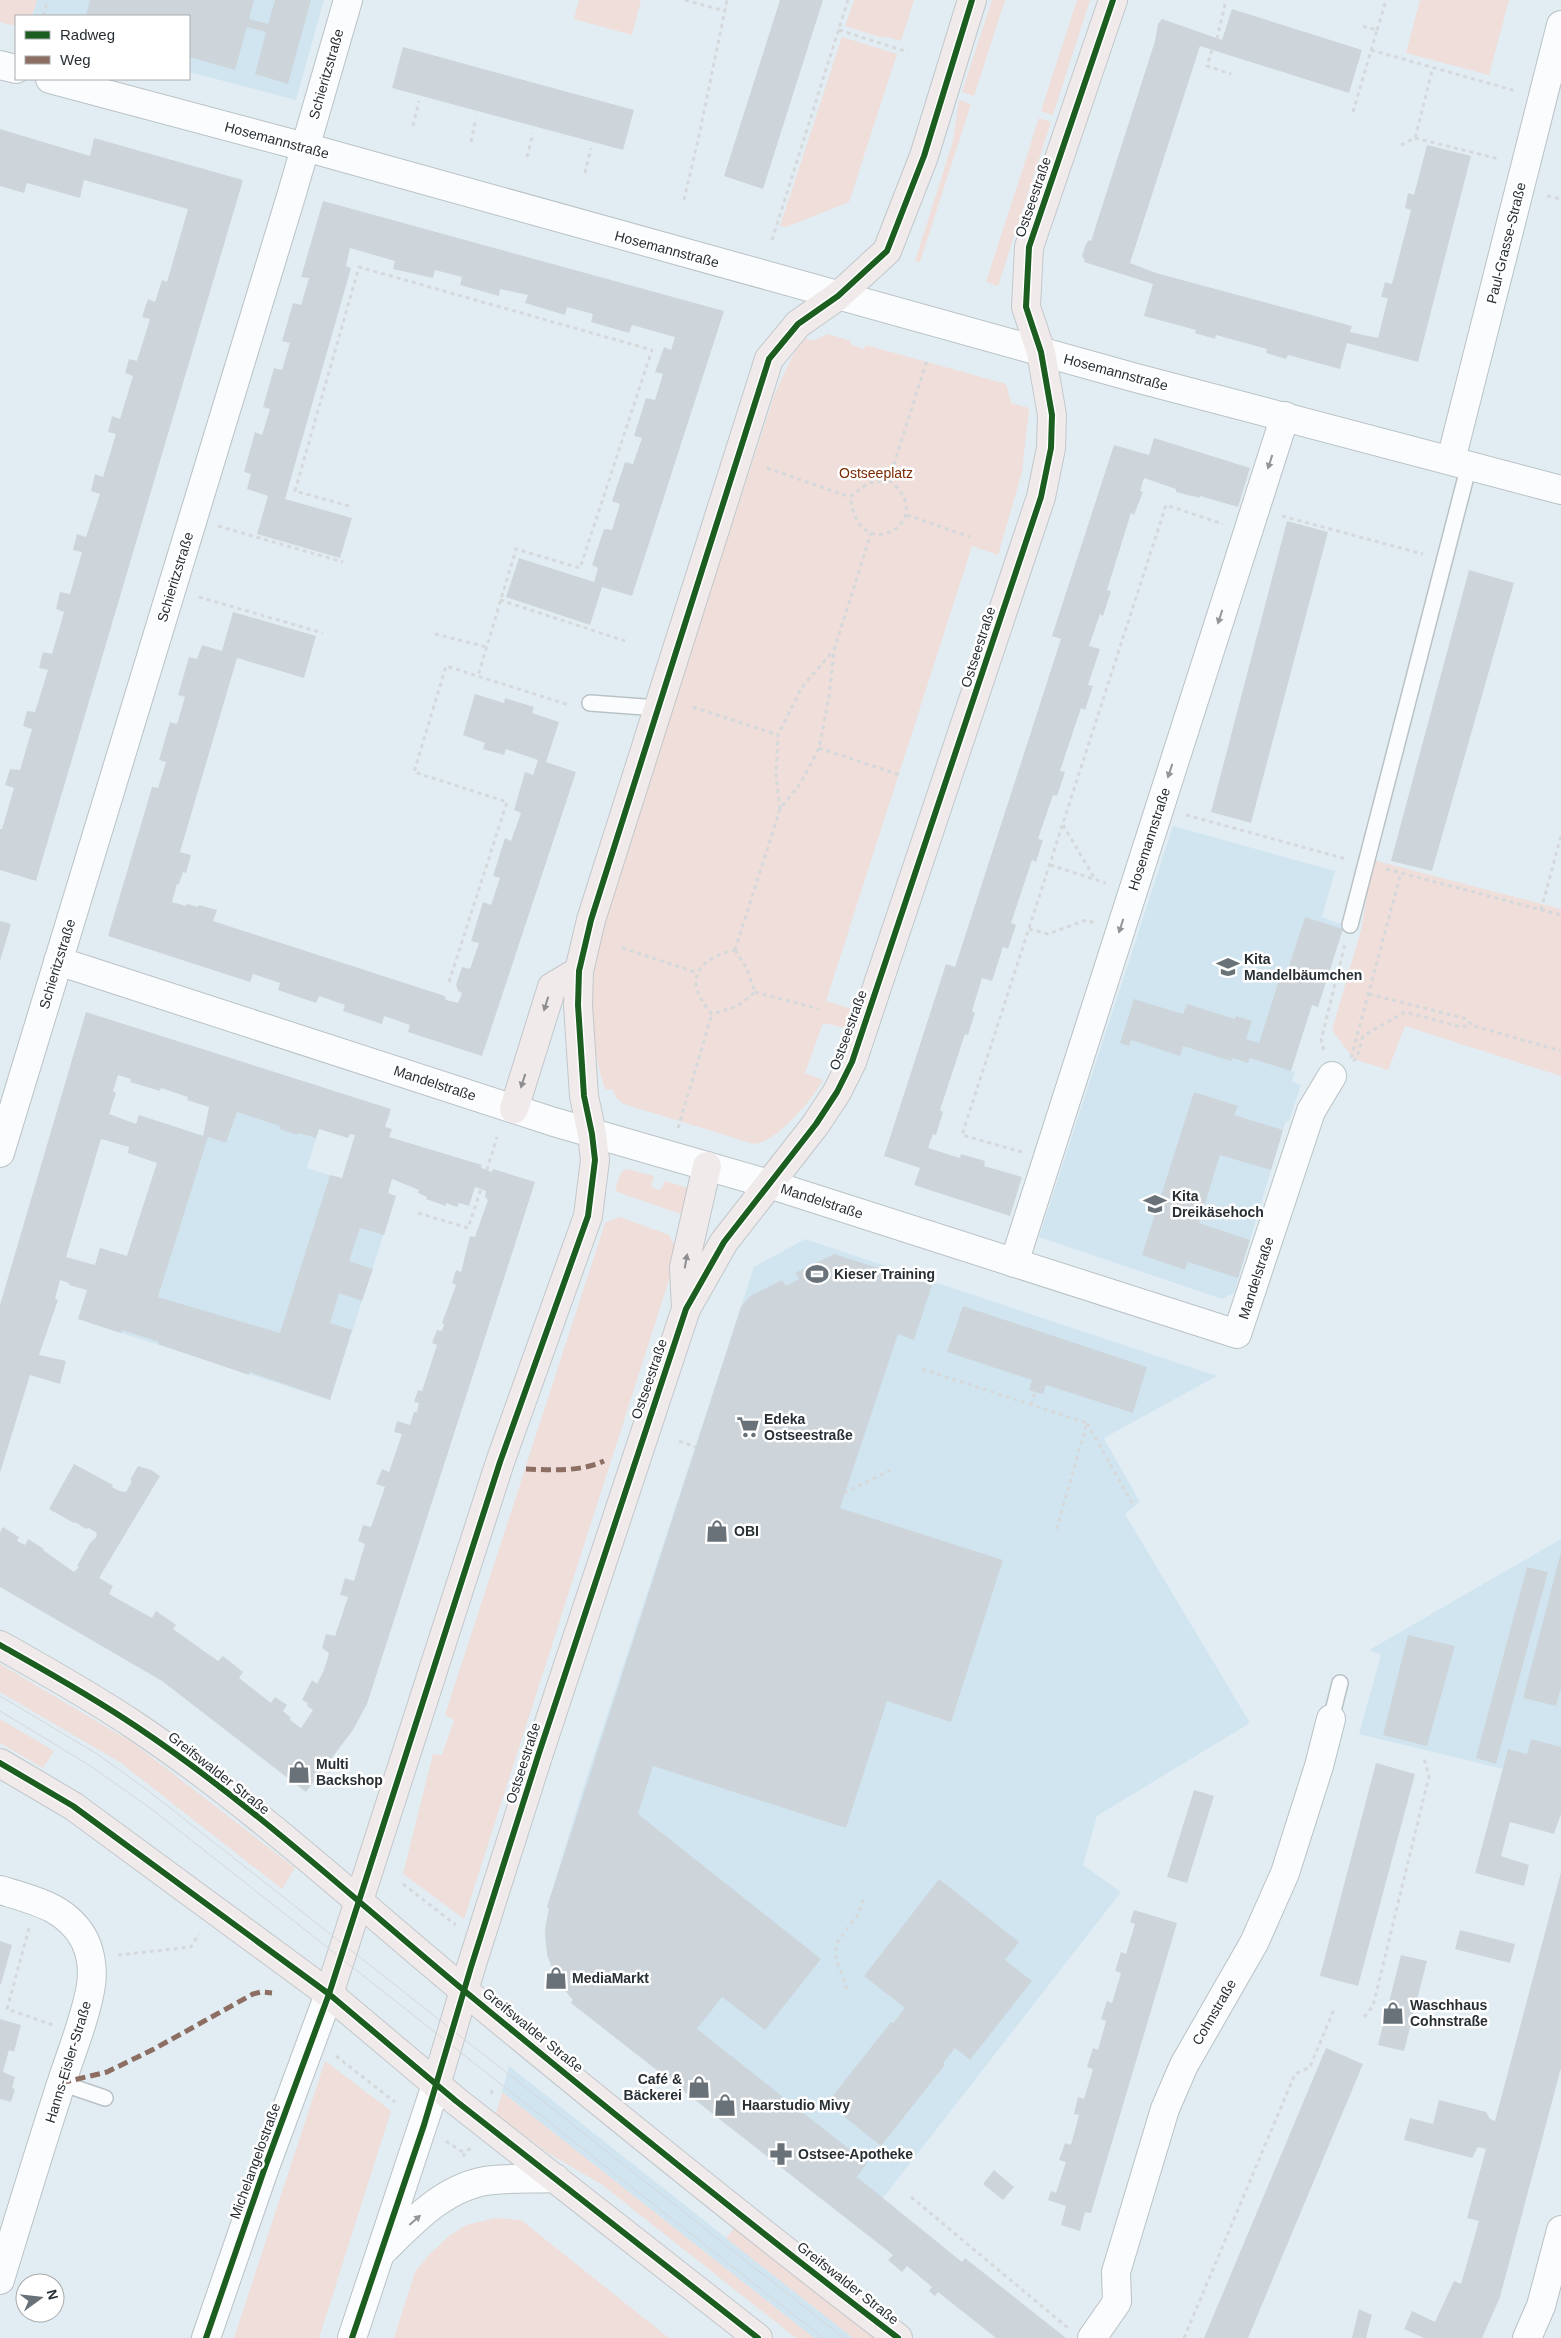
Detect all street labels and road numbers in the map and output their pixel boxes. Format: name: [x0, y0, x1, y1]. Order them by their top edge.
street label: Schieritzstraße: [305, 27, 347, 121]
street label: Hosemannstraße: [223, 118, 331, 162]
street label: Ostseestraße: [1012, 154, 1054, 239]
street label: Paul-Grasse-Straße: [1483, 180, 1529, 305]
street label: Hosemannstraße: [613, 227, 721, 271]
street label: Hosemannstraße: [1062, 350, 1170, 394]
street label: Schieritzstraße: [154, 530, 196, 624]
street label: Ostseestraße: [957, 604, 999, 689]
street label: Hosemannstraße: [1125, 785, 1173, 893]
street label: Schieritzstraße: [36, 917, 78, 1011]
street label: Ostseestraße: [826, 988, 870, 1072]
street label: Mandelstraße: [392, 1062, 478, 1104]
street label: Mandelstraße: [779, 1180, 865, 1222]
street label: Mandelstraße: [1235, 1235, 1277, 1321]
street label: Ostseestraße: [628, 1336, 670, 1421]
street label: Ostseestraße: [502, 1720, 544, 1805]
street label: Greifswalder Straße: [165, 1728, 273, 1818]
street label: Cohnstraße: [1189, 1976, 1239, 2048]
street label: Greifswalder Straße: [480, 1985, 587, 2076]
street label: Hanns-Eisler-Straße: [42, 1999, 94, 2125]
street label: Michelangelostraße: [227, 2101, 283, 2221]
street label: Greifswalder Straße: [794, 2238, 902, 2328]

